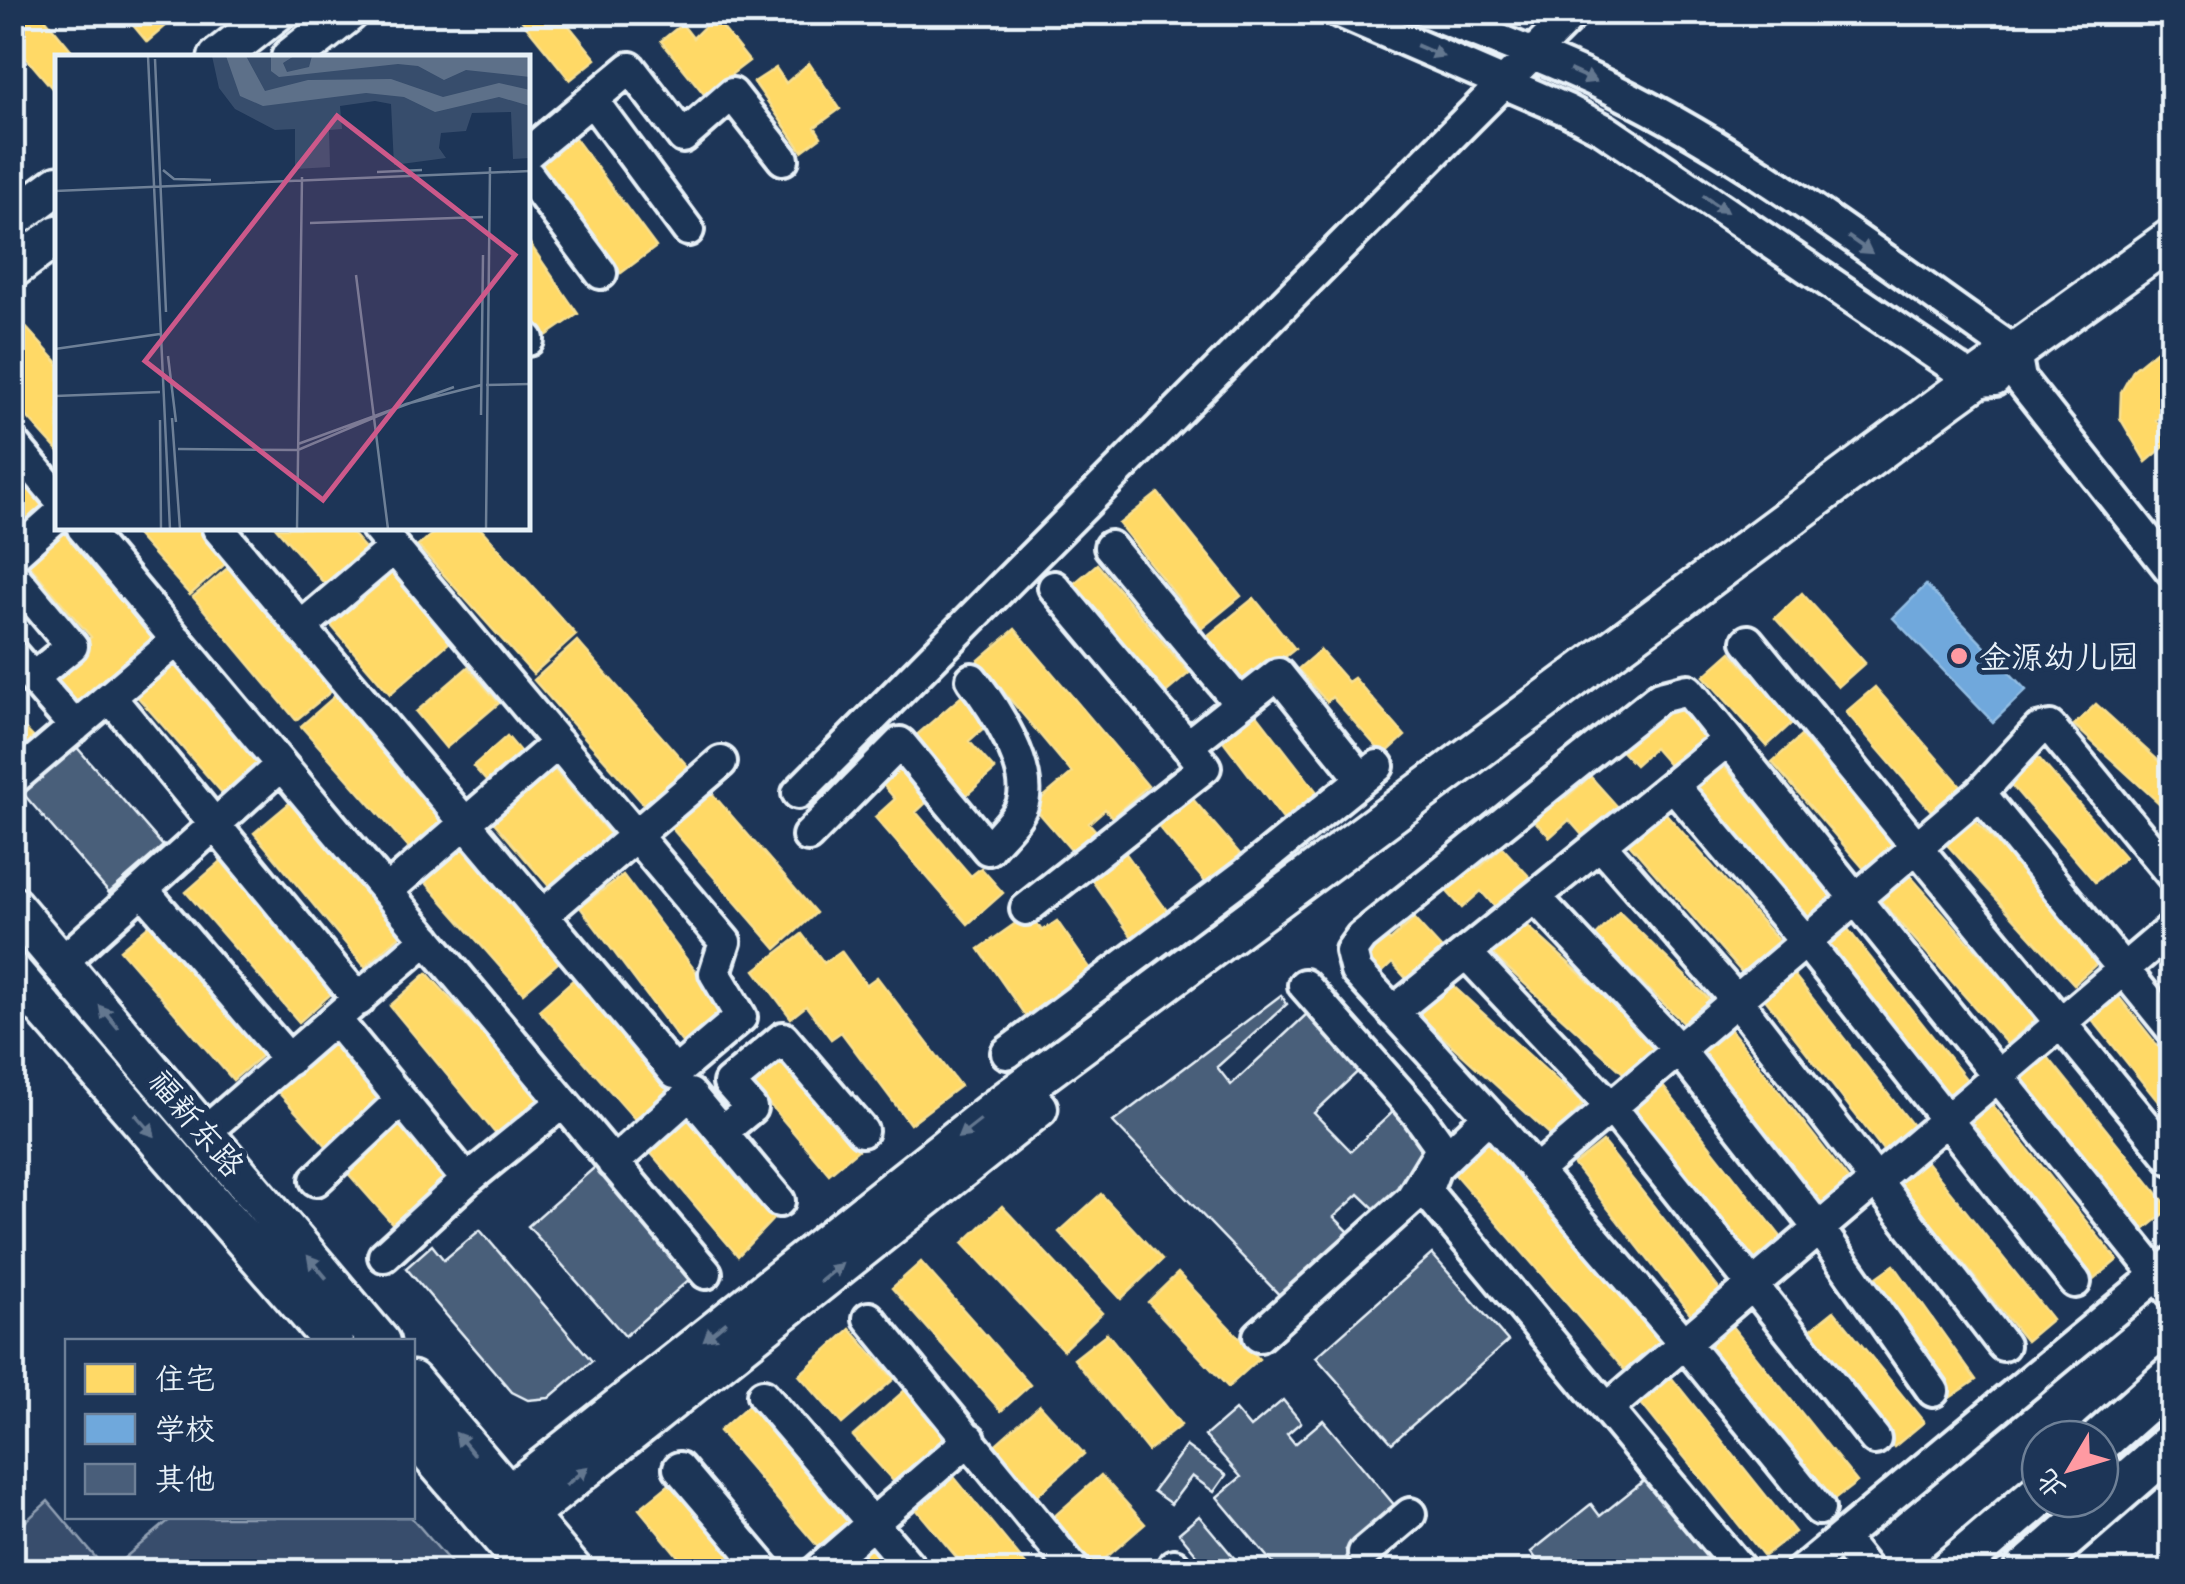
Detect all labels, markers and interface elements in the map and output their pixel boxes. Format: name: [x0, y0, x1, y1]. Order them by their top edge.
one-way arrow: [1415, 43, 1445, 59]
inset map: [55, 55, 530, 530]
one-way arrow: [1568, 68, 1598, 84]
one-way arrow: [1702, 194, 1728, 213]
one-way arrow: [1847, 235, 1874, 254]
place label: 金源幼儿园: [1979, 635, 2139, 678]
marker: 金源幼儿园: [1948, 645, 1970, 667]
one-way arrow: [98, 1005, 120, 1030]
street label: 福新东路: [139, 1060, 255, 1186]
one-way arrow: [133, 1112, 155, 1137]
one-way arrow: [956, 1118, 982, 1139]
one-way arrow: [307, 1254, 329, 1279]
one-way arrow: [818, 1263, 844, 1284]
one-way arrow: [702, 1320, 727, 1341]
legend: [65, 1339, 415, 1519]
text: 住宅: [155, 1358, 215, 1398]
text: 学校: [155, 1408, 215, 1448]
north arrow: [2020, 1419, 2120, 1519]
one-way arrow: [454, 1432, 476, 1457]
text: 其他: [155, 1458, 215, 1498]
text: 北: [2027, 1462, 2074, 1507]
one-way arrow: [564, 1466, 590, 1487]

